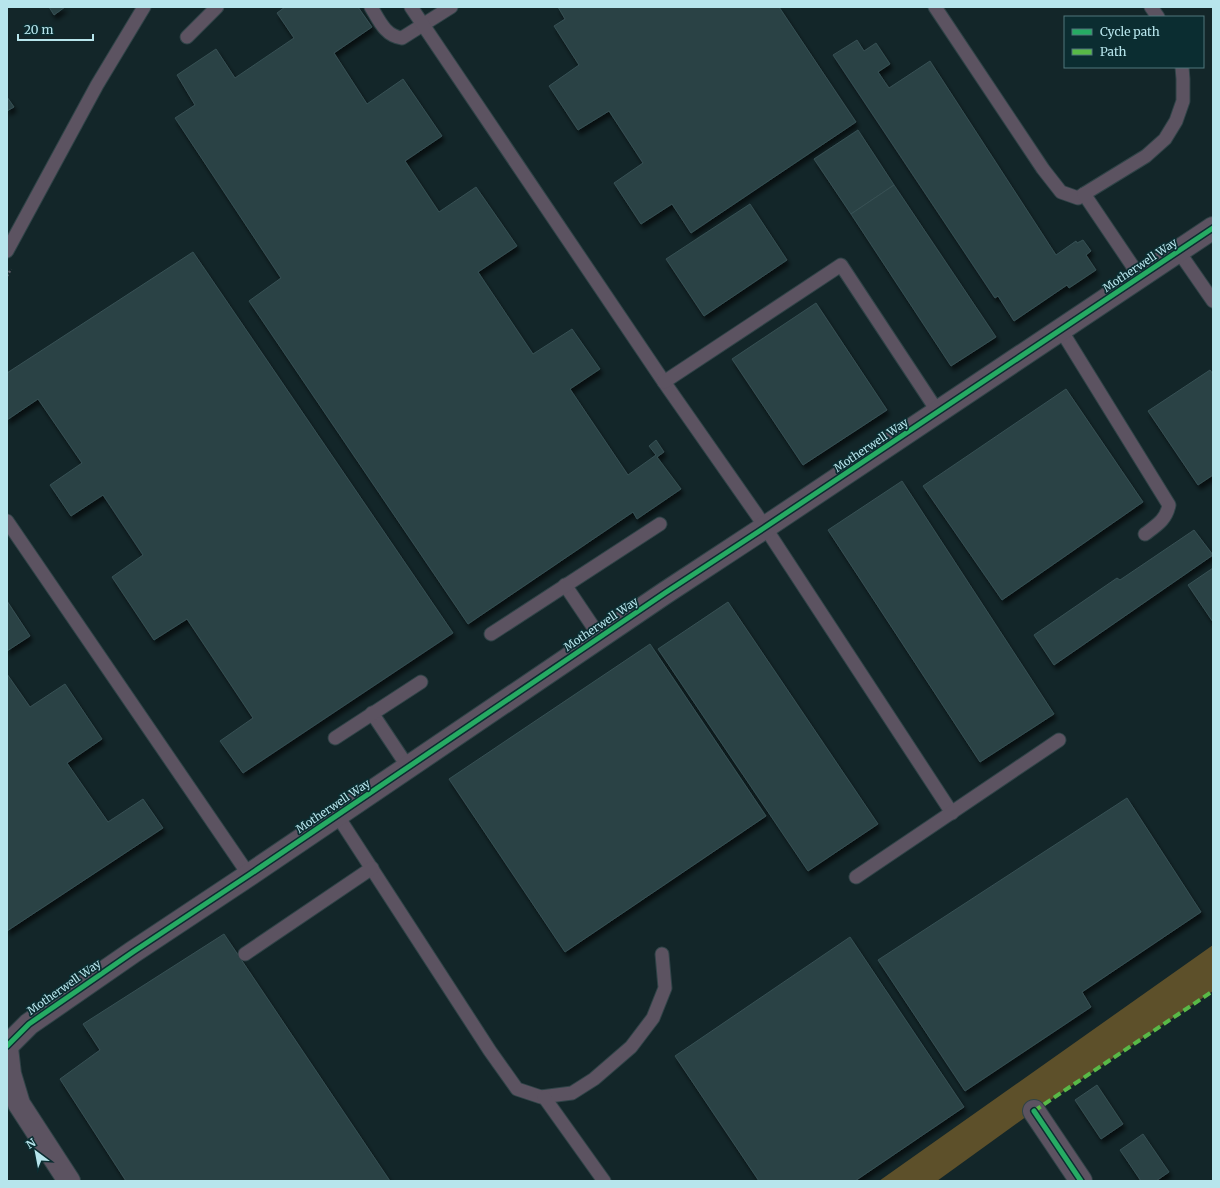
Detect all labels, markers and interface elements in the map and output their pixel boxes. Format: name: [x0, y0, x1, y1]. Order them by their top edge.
scale bar: [18, 16, 93, 42]
legend: [1064, 16, 1204, 68]
text: 20 m: [24, 22, 53, 37]
text: Cycle path: [1100, 24, 1160, 39]
text: Path: [1100, 44, 1126, 59]
street label: Motherwell Way: [1100, 235, 1180, 295]
street label: Motherwell Way: [831, 415, 911, 475]
street label: Motherwell Way: [561, 594, 641, 654]
street label: Motherwell Way: [293, 776, 373, 836]
street label: Motherwell Way: [24, 956, 104, 1018]
north arrow: [16, 1132, 56, 1172]
text: N: [23, 1135, 38, 1152]

